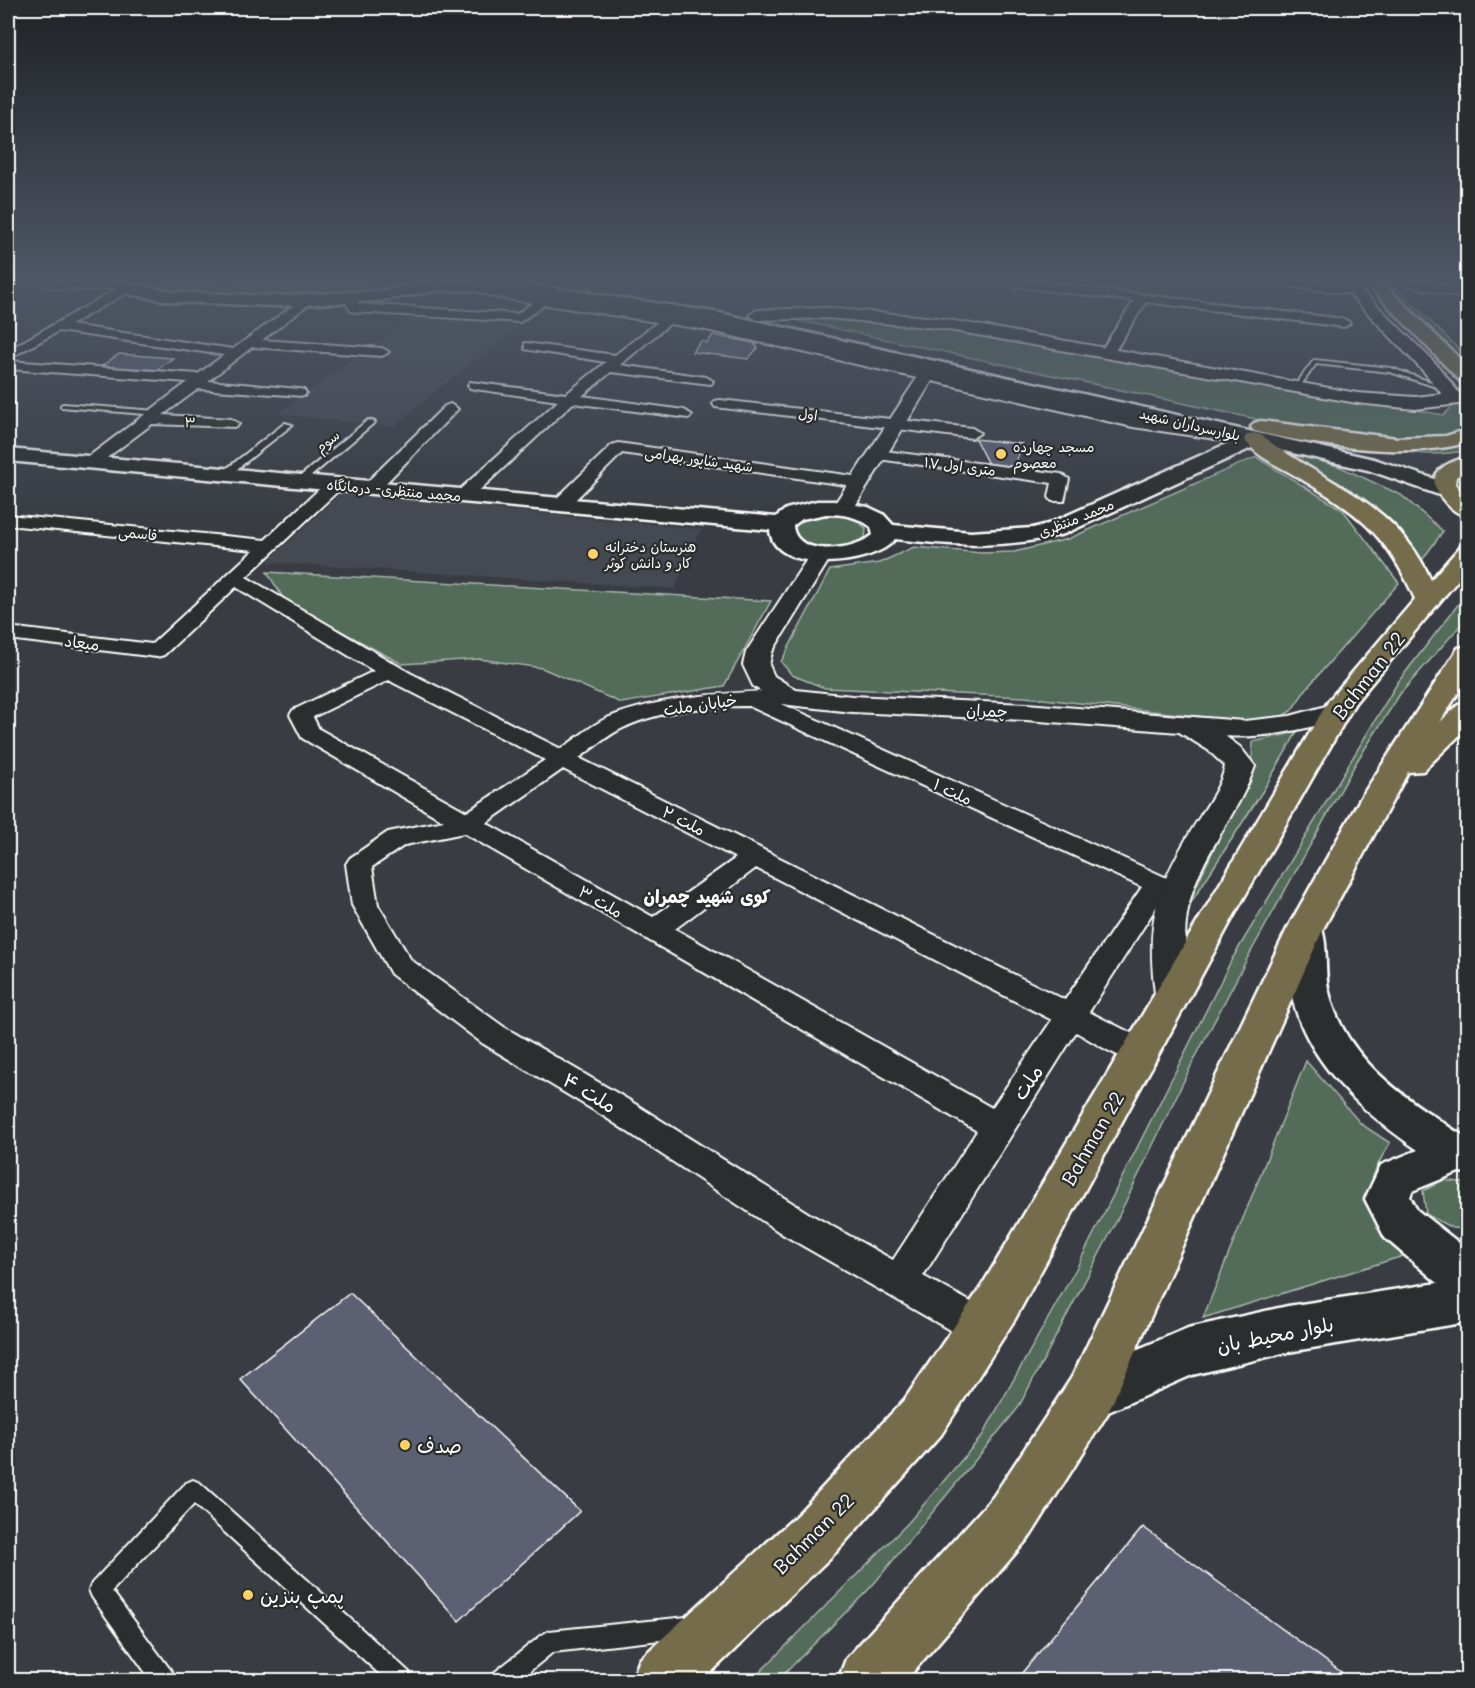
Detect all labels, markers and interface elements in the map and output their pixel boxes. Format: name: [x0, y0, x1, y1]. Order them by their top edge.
street label: اول: [797, 403, 819, 425]
street label: بلوارسرداران شهید: [1138, 403, 1242, 445]
street label: ۳: [184, 412, 196, 432]
street label: سوم: [311, 425, 345, 459]
place label: مسجد چهارده معصوم: [1013, 437, 1094, 475]
street label: شهید شاپور بهرامی: [644, 442, 754, 477]
marker: مسجد چهارده معصوم: [994, 447, 1008, 461]
street label: ۱۷ متری اول: [923, 452, 997, 480]
street label: محمد منتظری- درمانگاه: [326, 475, 462, 505]
street label: محمد منتظری: [1035, 494, 1117, 542]
street label: قاسمی: [118, 522, 158, 544]
place label: هنرستان دخترانه کار و دانش کوثر: [604, 537, 696, 572]
marker: هنرستان دخترانه کار و دانش کوثر: [586, 547, 600, 561]
street label: Bahman 22: [1326, 626, 1410, 724]
street label: میعاد: [63, 629, 101, 655]
street label: خیابان ملت: [662, 688, 738, 720]
street label: چمران: [966, 699, 1008, 722]
street label: ملت ۱: [930, 773, 976, 809]
street label: ملت ۲: [659, 800, 709, 840]
street label: ملت ۳: [575, 880, 627, 922]
district label: کوی شهید چمران: [643, 884, 771, 908]
street label: ملت: [1006, 1059, 1048, 1105]
street label: ملت ۴: [558, 1066, 622, 1118]
street label: Bahman 22: [1055, 1086, 1129, 1190]
street label: بلوار محیط بان: [1214, 1310, 1336, 1358]
place label: صدف: [417, 1432, 462, 1458]
marker: صدف: [398, 1438, 412, 1452]
street label: Bahman 22: [767, 1487, 859, 1579]
place label: پمپ بنزین: [260, 1582, 344, 1609]
marker: پمپ بنزین: [241, 1588, 255, 1602]

